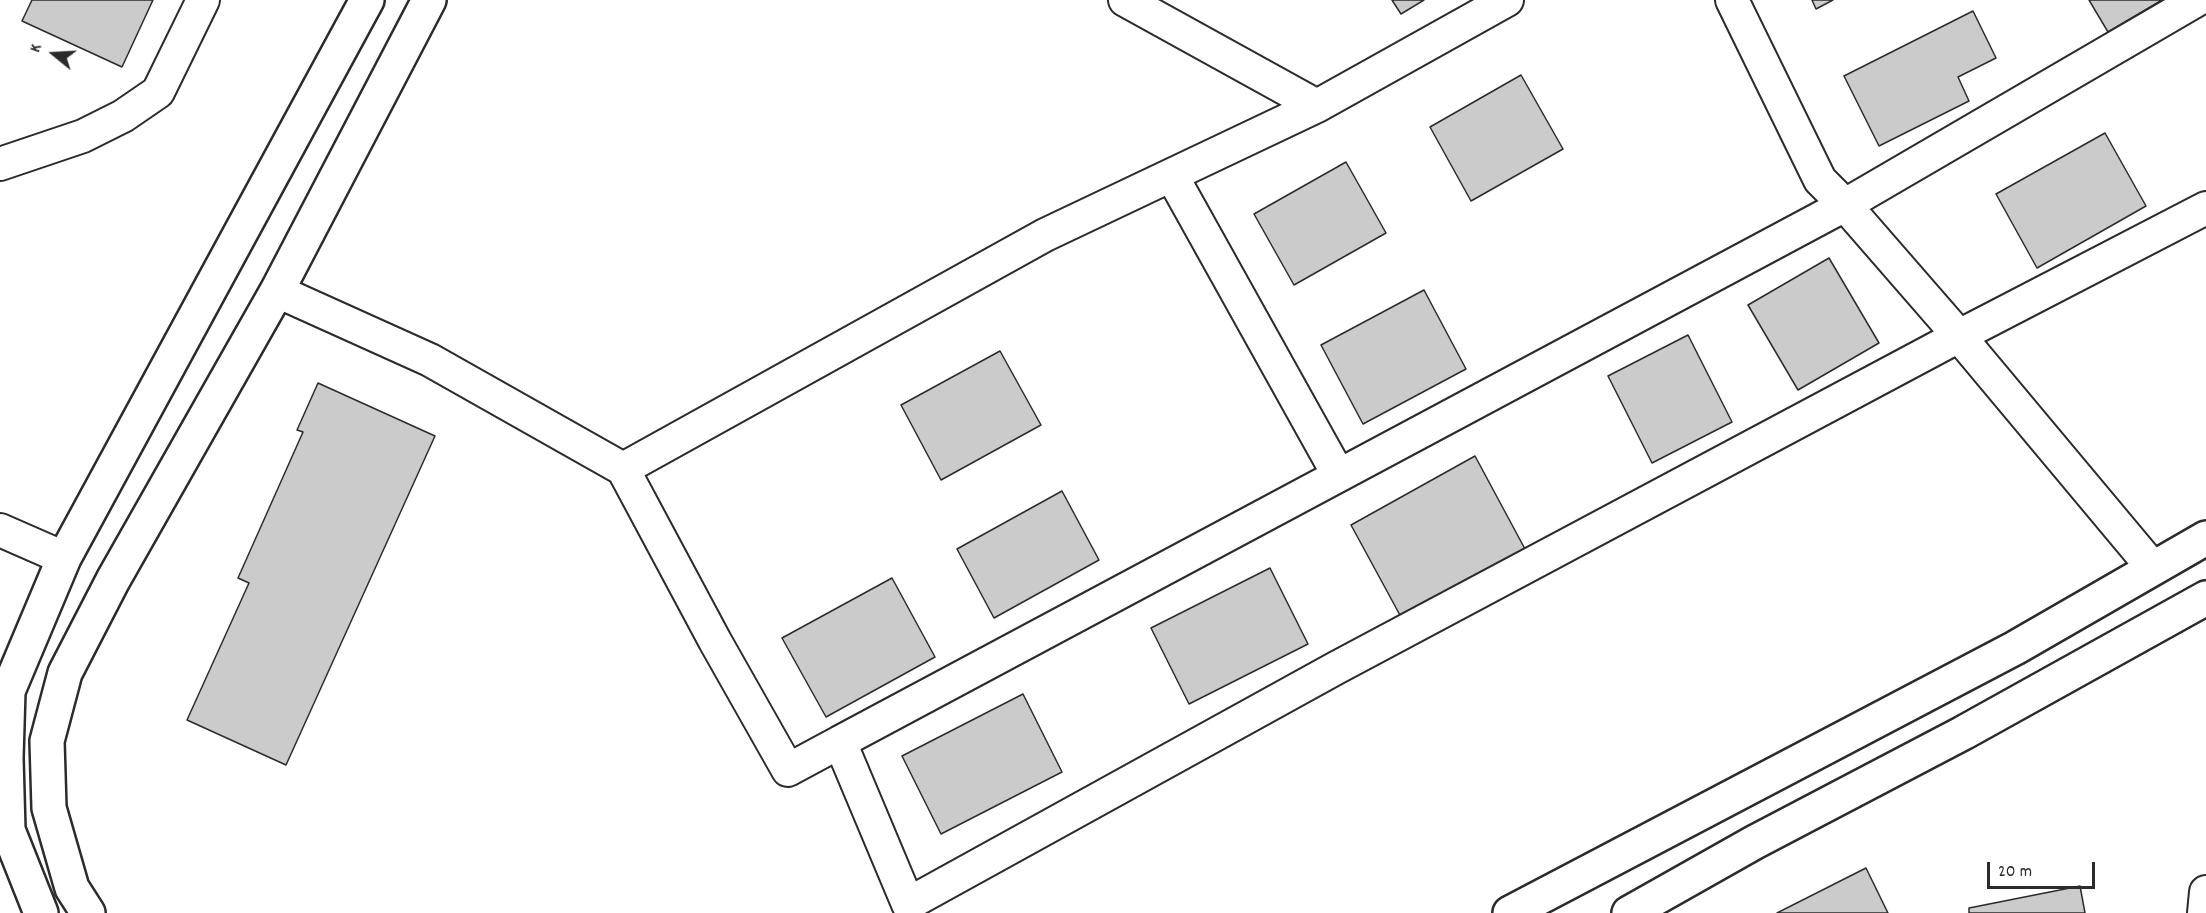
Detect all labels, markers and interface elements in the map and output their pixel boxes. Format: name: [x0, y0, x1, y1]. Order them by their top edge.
north arrow: [24, 24, 84, 84]
text: K: [24, 41, 48, 55]
scale bar: [1990, 850, 2098, 888]
text: 20 m: [1998, 860, 2032, 885]

